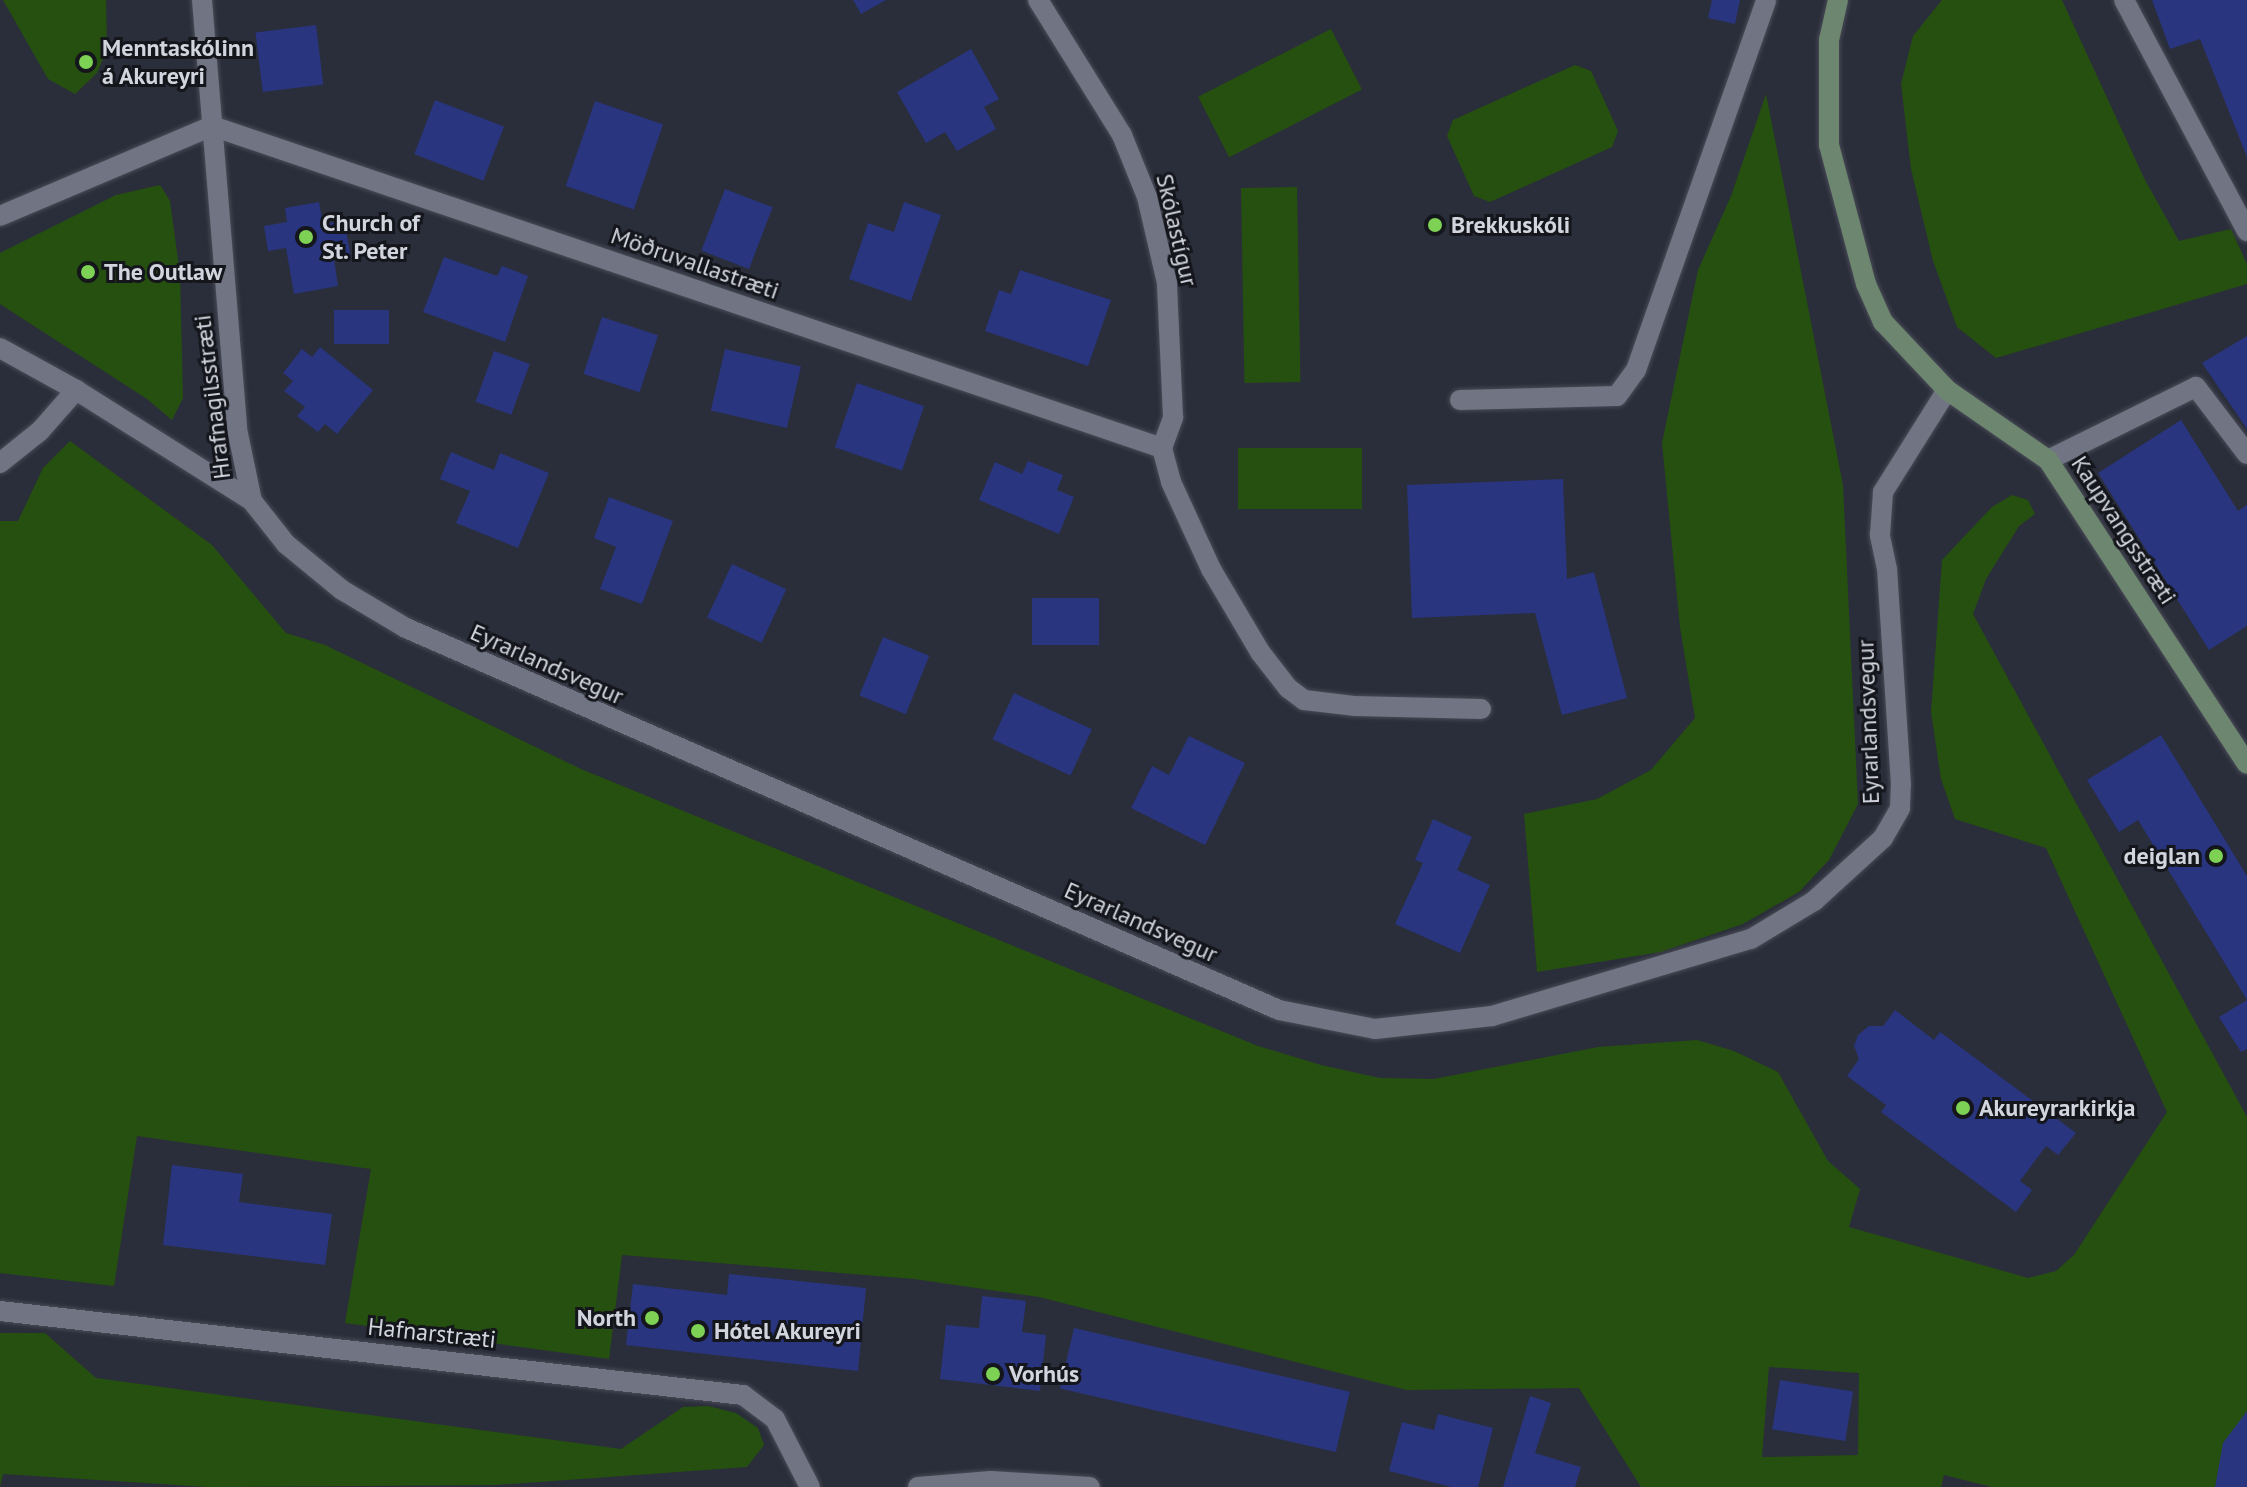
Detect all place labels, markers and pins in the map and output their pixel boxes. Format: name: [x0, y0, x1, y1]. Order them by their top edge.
place label: Menntaskólinn á Akureyri: [102, 34, 254, 90]
marker: Menntaskólinn á Akureyri: [77, 53, 95, 71]
place label: Church of St. Peter: [322, 209, 420, 265]
place label: Brekkuskóli: [1451, 211, 1570, 239]
marker: Brekkuskóli: [1426, 216, 1444, 234]
marker: Church of St. Peter: [297, 228, 315, 246]
place label: The Outlaw: [104, 258, 223, 286]
marker: The Outlaw: [79, 263, 97, 281]
place label: deiglan: [2124, 842, 2200, 870]
marker: deiglan: [2207, 847, 2225, 865]
place label: Akureyrarkirkja: [1979, 1094, 2136, 1122]
marker: Akureyrarkirkja: [1954, 1099, 1972, 1117]
place label: North: [577, 1304, 636, 1332]
marker: North: [643, 1309, 661, 1327]
place label: Hótel Akureyri: [714, 1317, 862, 1345]
marker: Hótel Akureyri: [689, 1322, 707, 1340]
place label: Vorhús: [1009, 1360, 1079, 1388]
marker: Vorhús: [984, 1365, 1002, 1383]

